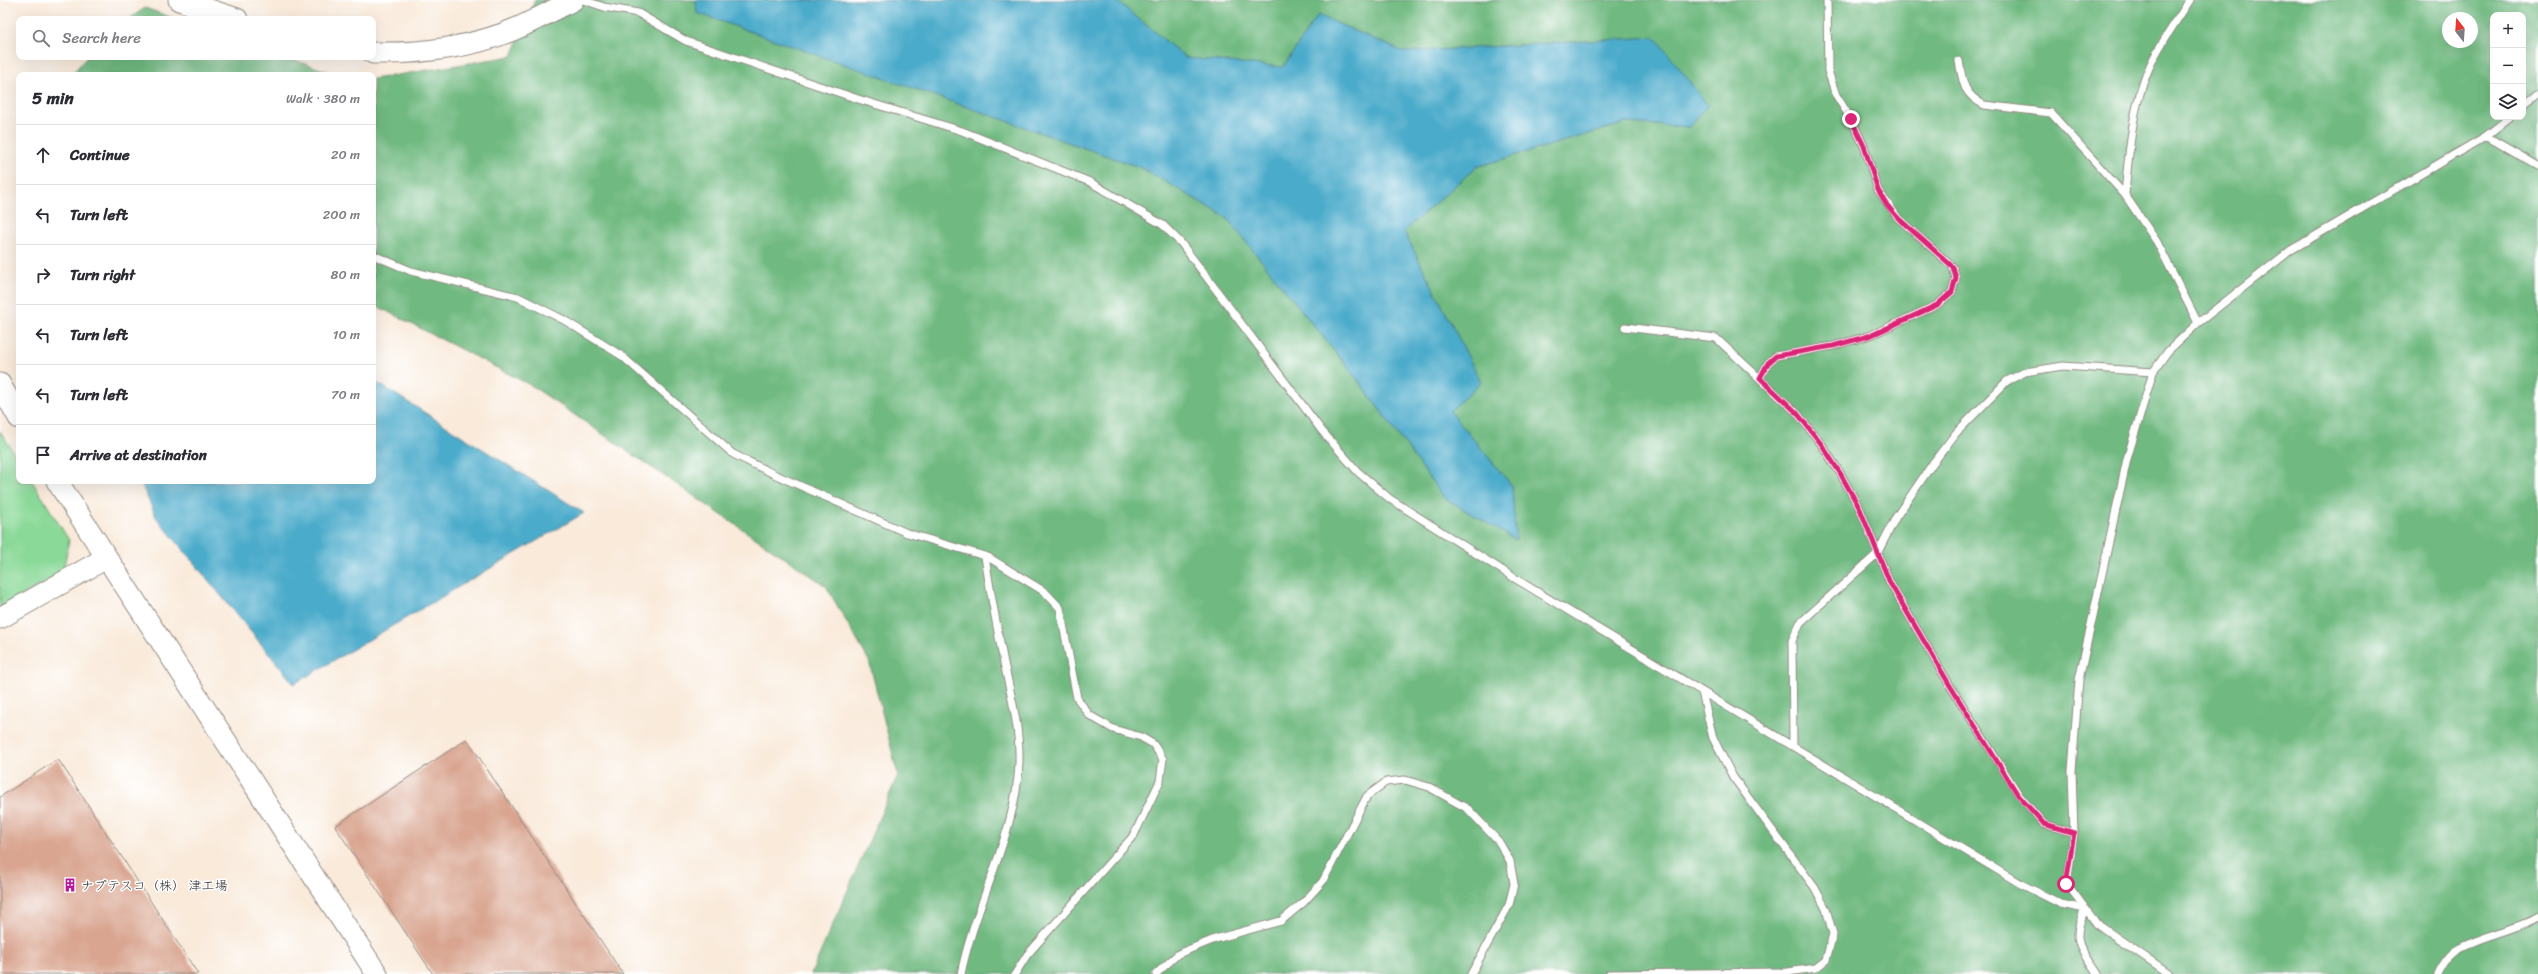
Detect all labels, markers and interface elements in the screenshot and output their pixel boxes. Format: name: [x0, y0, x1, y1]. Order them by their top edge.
north arrow: [2442, 12, 2478, 48]
map controls: [2490, 12, 2526, 120]
button: +: [2490, 12, 2526, 48]
search box: [16, 16, 376, 60]
text: Search here: [62, 25, 141, 51]
icon: search: [30, 27, 52, 49]
button: −: [2490, 48, 2526, 84]
text: 5 min: [32, 83, 74, 113]
button: layers: [2490, 84, 2526, 120]
text: Walk · 380 m: [286, 87, 360, 110]
route end: [1842, 110, 1860, 128]
text: Continue: [70, 142, 130, 168]
text: 20 m: [331, 143, 360, 166]
icon: ahead: [32, 144, 54, 166]
text: Turn left: [70, 202, 128, 228]
text: 200 m: [323, 203, 360, 226]
icon: left: [32, 204, 54, 226]
text: Turn right: [70, 262, 135, 288]
text: 80 m: [331, 263, 360, 286]
icon: right: [32, 264, 54, 286]
text: Turn left: [70, 322, 128, 348]
text: 10 m: [333, 323, 360, 346]
icon: left: [32, 324, 54, 346]
text: Turn left: [70, 382, 128, 408]
text: 70 m: [331, 383, 360, 406]
icon: left: [32, 384, 54, 406]
text: Arrive at destination: [70, 442, 207, 468]
icon: arrive: [32, 444, 54, 466]
place label: ナブテスコ（株） 津工場: [81, 874, 227, 897]
route start: [2057, 875, 2075, 893]
building icon: ナブテスコ（株） 津工場: [62, 877, 78, 893]

